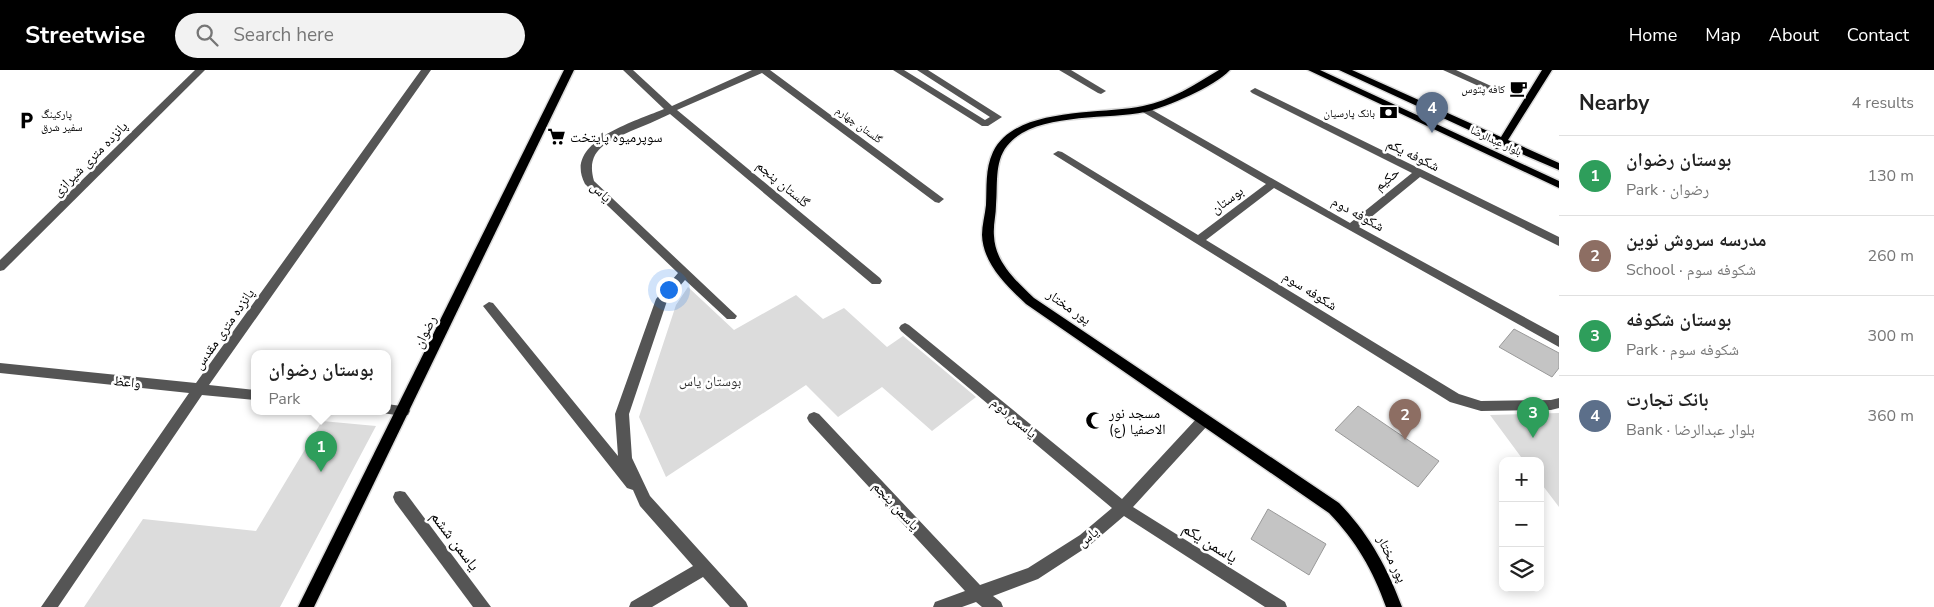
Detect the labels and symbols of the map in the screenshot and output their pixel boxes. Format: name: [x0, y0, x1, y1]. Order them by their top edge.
cafe icon: کافه پتوس: [1509, 79, 1529, 99]
place label: کافه پتوس: [1461, 82, 1505, 97]
pin: 4: [1416, 92, 1448, 133]
street label: گلستان چهارم: [833, 103, 886, 147]
bank icon: بانک پارسیان: [1379, 103, 1399, 123]
place label: بانک پارسیان: [1324, 106, 1375, 121]
place label: پارکینگ سفیر شرق: [41, 107, 83, 135]
parking icon: پارکینگ سفیر شرق: [17, 110, 37, 130]
street label: پانزده متری شیرازی: [48, 117, 132, 201]
street label: بلوار عبدالرضا: [1468, 123, 1524, 159]
supermarket icon: سوپرمیوه پایتخت: [546, 127, 566, 147]
place label: سوپرمیوه پایتخت: [570, 128, 662, 147]
street label: شکوفه یکم: [1383, 134, 1443, 176]
street label: گلستان پنجم: [752, 156, 814, 212]
street label: حکیم: [1370, 163, 1404, 195]
street label: یاس: [586, 177, 616, 207]
street label: بوستان: [1207, 182, 1247, 218]
street label: شکوفه دوم: [1328, 192, 1388, 236]
street label: شکوفه سوم: [1279, 267, 1341, 315]
your location: [656, 277, 682, 303]
street label: پور مختار: [1042, 284, 1095, 329]
street label: پانزده متری مقدس: [189, 285, 259, 373]
street label: رضوان: [409, 312, 441, 352]
street label: واعظ: [112, 371, 142, 393]
park label: بوستان یاس: [679, 372, 741, 391]
street label: یاسمن دوم: [987, 393, 1041, 443]
pin: 3: [1517, 397, 1549, 438]
pin: 2: [1389, 399, 1421, 440]
place label: مسجد نور الاصفیا (ع): [1108, 404, 1166, 439]
mosque icon: مسجد نور الاصفیا (ع): [1085, 411, 1105, 431]
pin: 1: [305, 431, 337, 472]
street label: یاسمن پنجم: [868, 477, 924, 535]
street label: یاسمن ششم: [425, 507, 485, 575]
street label: یاسمن یکم: [1178, 517, 1242, 569]
street label: یاس: [1073, 522, 1103, 551]
street label: پور مختار: [1372, 531, 1412, 586]

